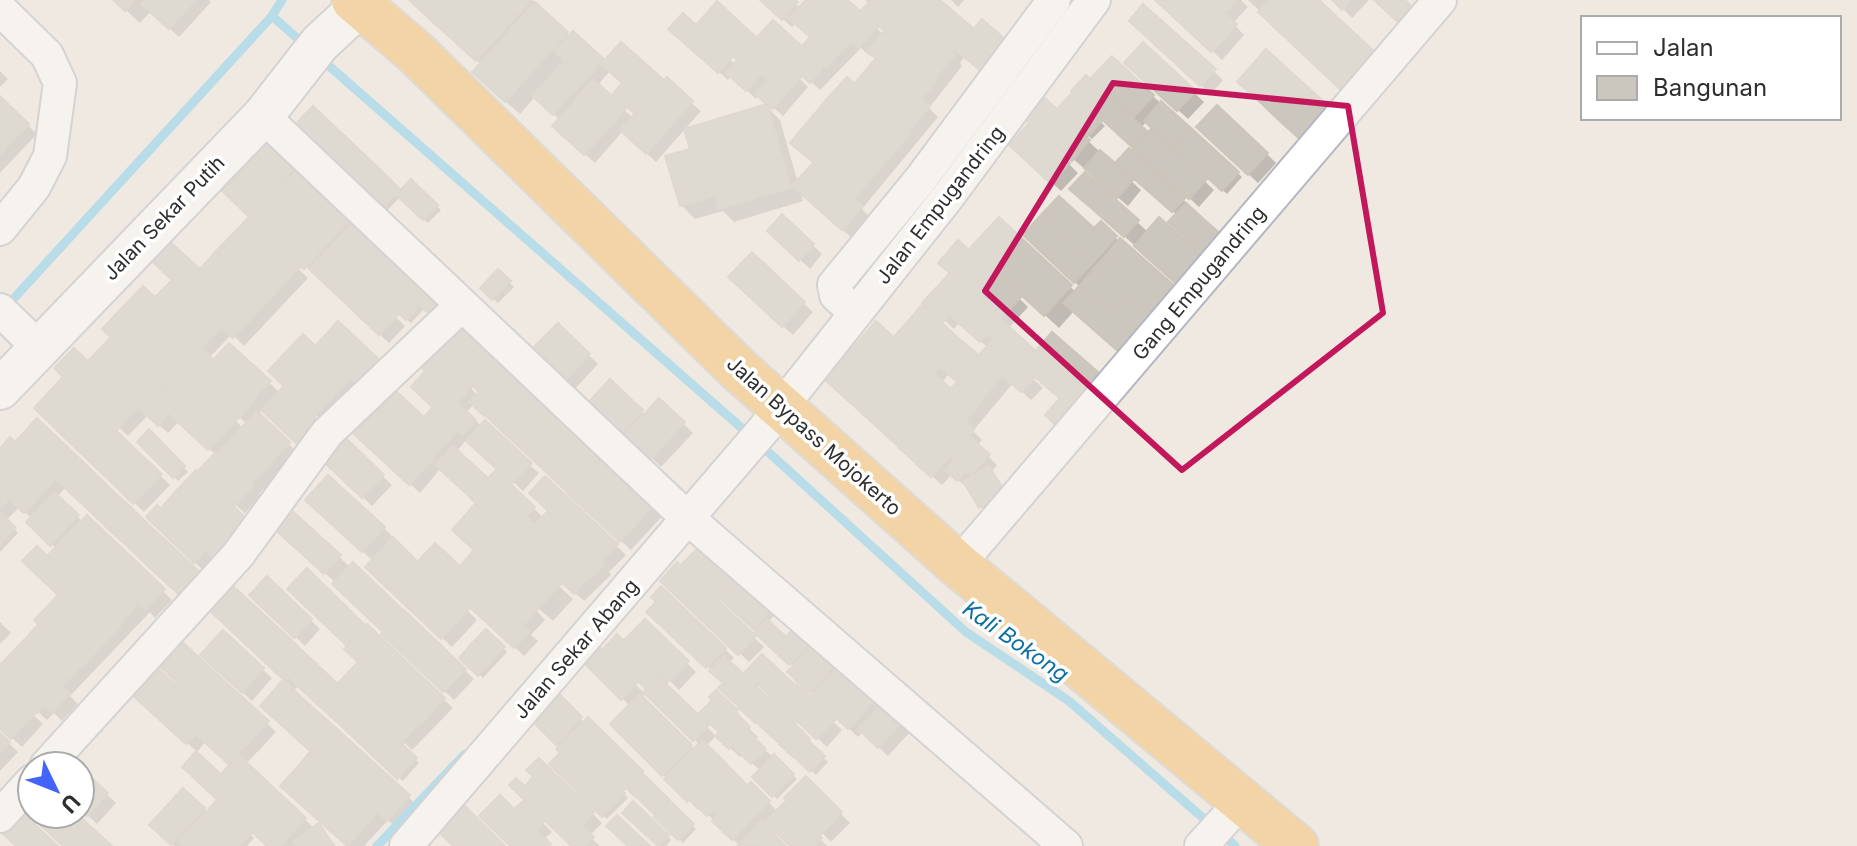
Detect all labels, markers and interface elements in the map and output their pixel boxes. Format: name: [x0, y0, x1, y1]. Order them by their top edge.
legend: [1581, 16, 1841, 120]
text: Jalan: [1653, 33, 1714, 62]
text: Bangunan: [1653, 73, 1767, 102]
street label: Jalan Empugandring: [871, 121, 1009, 289]
street label: Jalan Sekar Putih: [98, 151, 230, 285]
street label: Gang Empugandring: [1128, 201, 1270, 365]
street label: Jalan Bypass Mojokerto: [722, 351, 906, 521]
street label: Jalan Sekar Abang: [509, 574, 643, 724]
water label: Kali Bokong: [958, 595, 1074, 687]
north arrow: [16, 750, 96, 830]
text: U: [56, 789, 86, 818]

